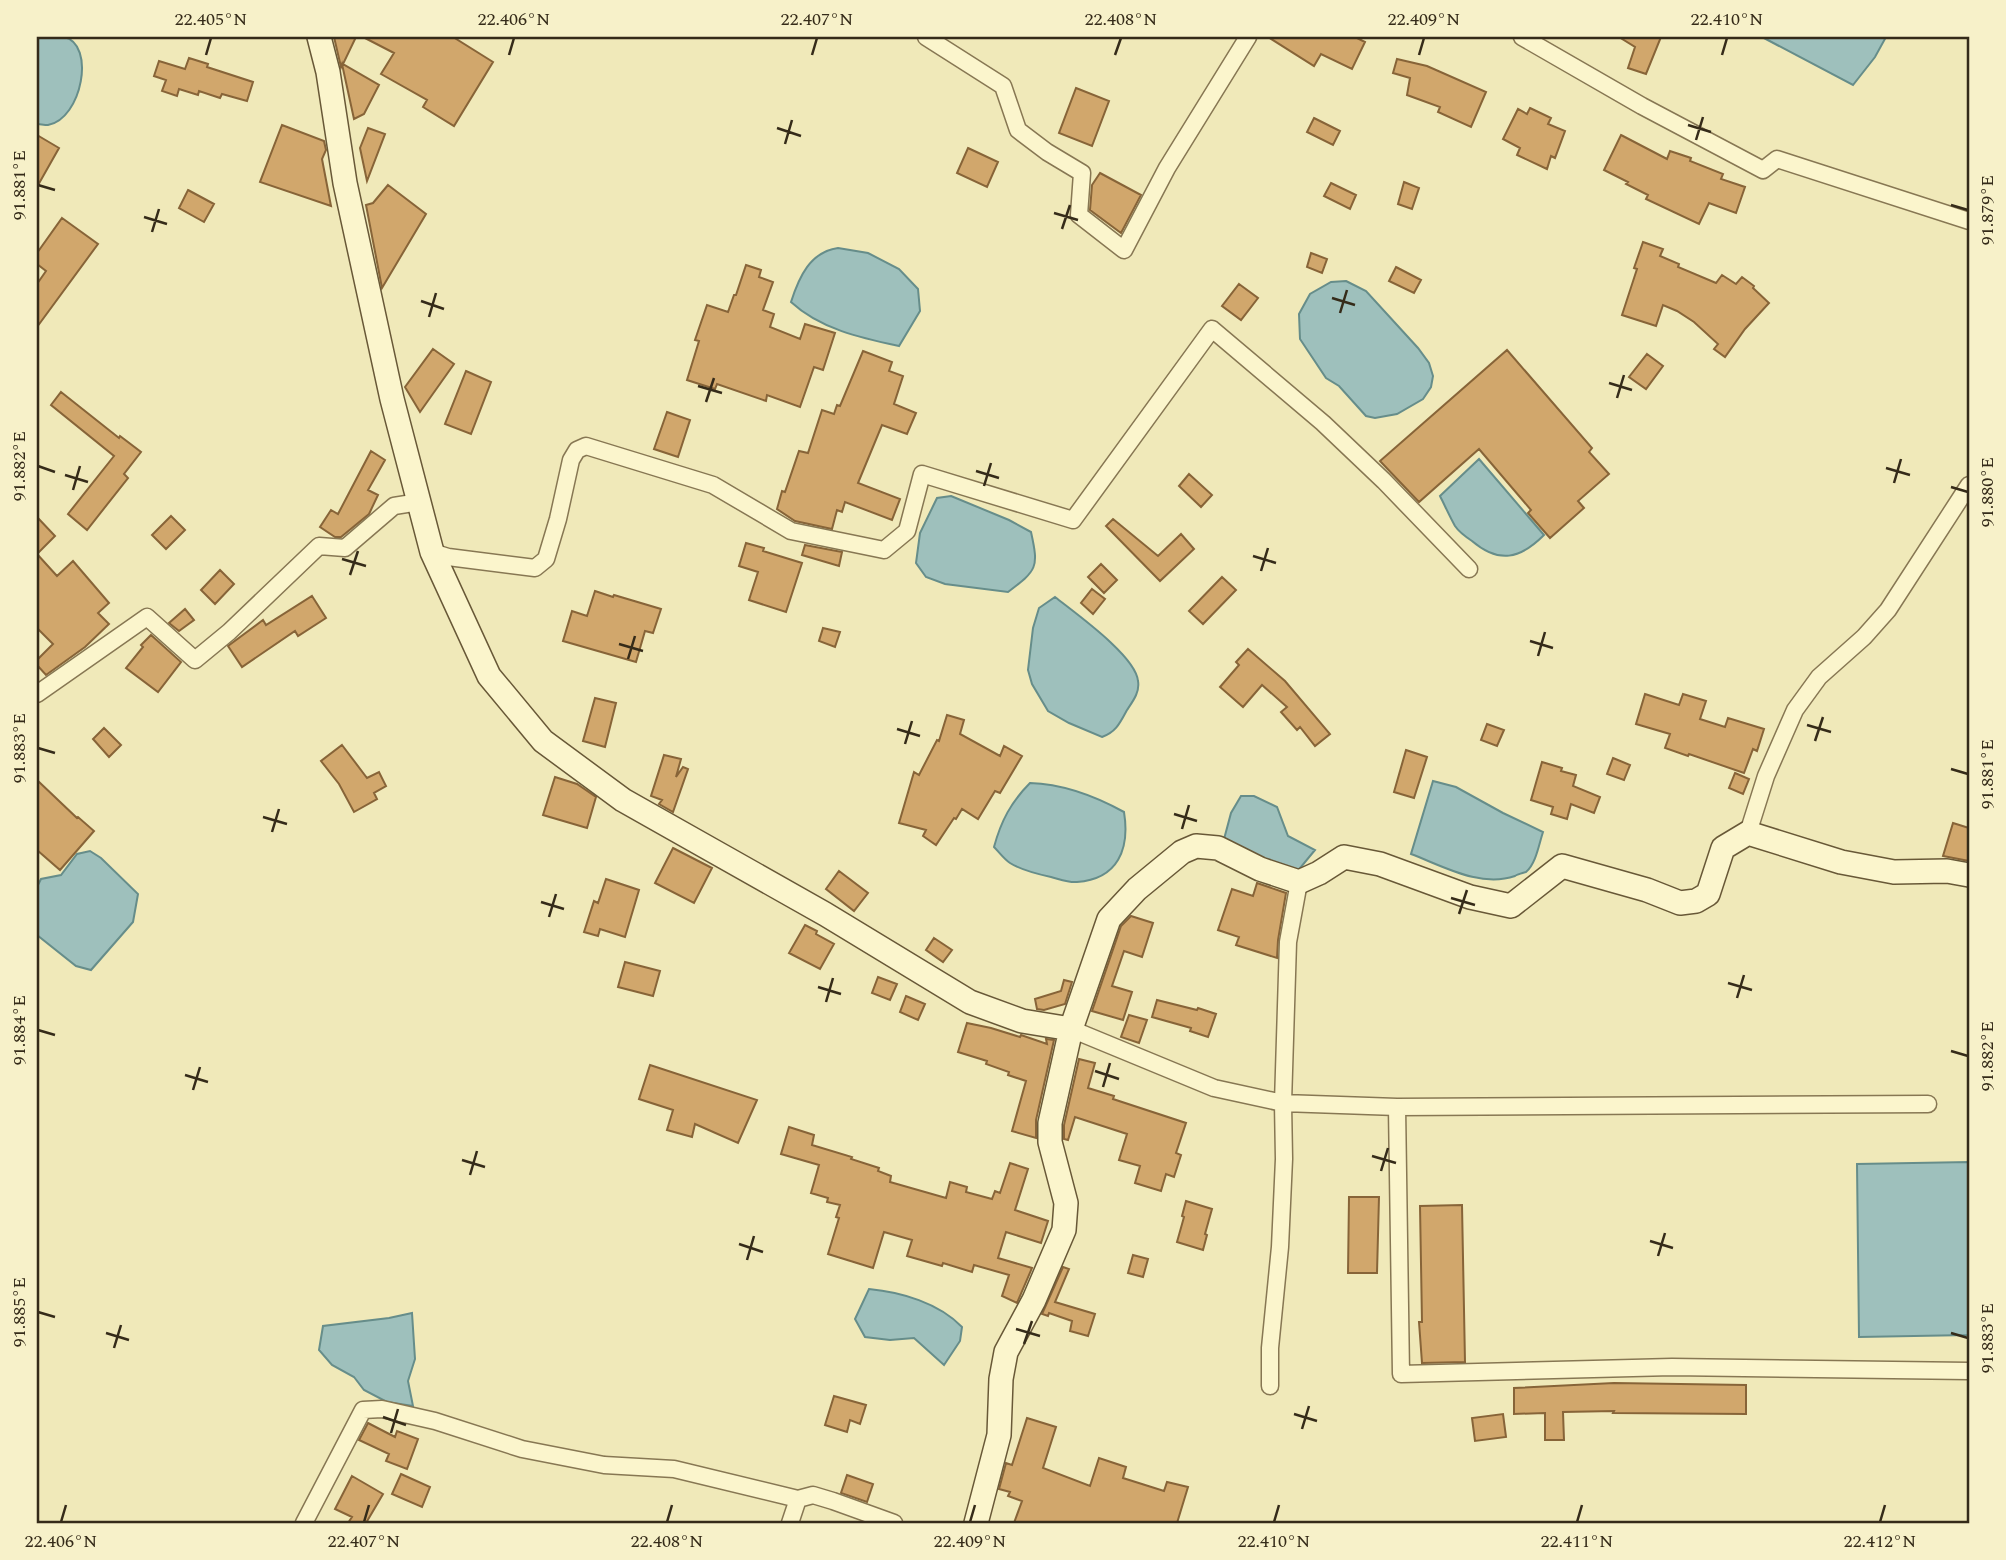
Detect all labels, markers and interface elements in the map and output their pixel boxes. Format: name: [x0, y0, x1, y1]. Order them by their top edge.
text: 22.405°N: [175, 6, 247, 33]
text: 22.406°N: [478, 6, 550, 33]
text: 22.407°N: [781, 6, 853, 33]
text: 22.408°N: [1085, 6, 1157, 33]
text: 22.409°N: [1388, 6, 1460, 33]
text: 22.410°N: [1691, 6, 1763, 33]
text: 91.881°E: [6, 150, 33, 220]
text: 91.879°E: [1974, 175, 2001, 245]
text: 91.882°E: [6, 431, 33, 501]
text: 91.880°E: [1974, 457, 2001, 527]
text: 91.883°E: [6, 713, 33, 783]
text: 91.881°E: [1974, 739, 2001, 809]
text: 91.884°E: [6, 995, 33, 1065]
text: 91.882°E: [1974, 1021, 2001, 1091]
text: 91.885°E: [6, 1277, 33, 1347]
text: 91.883°E: [1974, 1303, 2001, 1373]
text: 22.406°N: [25, 1528, 97, 1555]
text: 22.407°N: [328, 1528, 400, 1555]
text: 22.408°N: [631, 1528, 703, 1555]
text: 22.409°N: [934, 1528, 1006, 1555]
text: 22.410°N: [1238, 1528, 1310, 1555]
text: 22.411°N: [1541, 1528, 1613, 1555]
text: 22.412°N: [1844, 1528, 1916, 1555]

